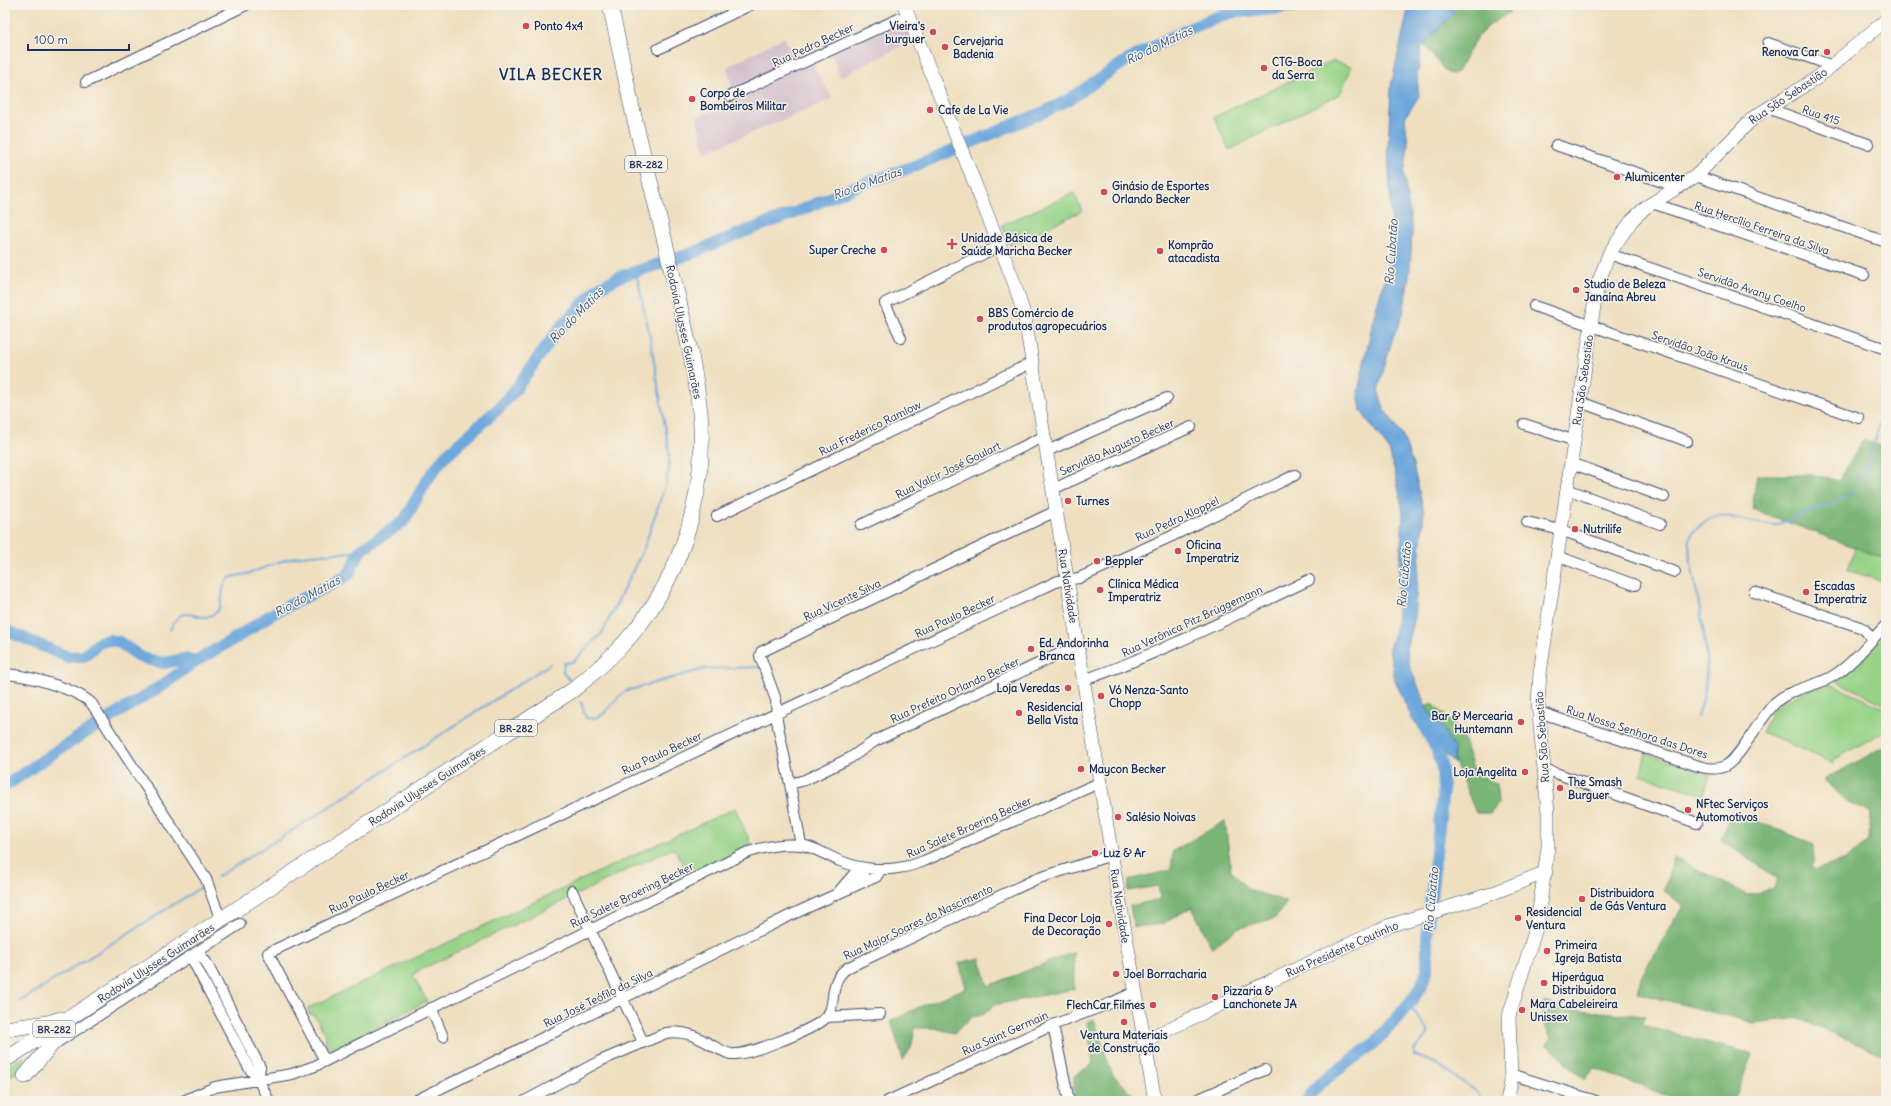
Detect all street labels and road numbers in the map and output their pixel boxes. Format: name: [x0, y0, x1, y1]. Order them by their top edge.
street label: Rua Pedro Becker: [770, 20, 857, 70]
street label: Rua São Sebastião: [1746, 65, 1830, 127]
street label: Rua 415: [1800, 102, 1842, 128]
road number: BR-282: [625, 156, 667, 172]
street label: Rua Hercílio Ferreira da Silva: [1693, 198, 1831, 258]
street label: Rodovia Ulysses Guimarães: [663, 264, 705, 400]
street label: Servidão Avany Coelho: [1696, 265, 1808, 315]
street label: Servidão João Kraus: [1650, 328, 1750, 374]
street label: Rua São Sebastião: [1570, 334, 1596, 426]
street label: Rua Frederico Ramlow: [817, 397, 924, 459]
street label: Servidão Augusto Becker: [1058, 415, 1177, 479]
street label: Rua Valcir José Goulart: [893, 438, 1003, 502]
street label: Rua Pedro Kloppel: [1133, 494, 1221, 544]
street label: Rua Natividade: [1055, 548, 1081, 624]
street label: Rua Vicente Silva: [801, 576, 883, 624]
street label: Rua Verônica Pitz Brüggemann: [1119, 582, 1265, 660]
street label: Rua Paulo Becker: [913, 591, 998, 641]
street label: Rua Prefeito Orlando Becker: [888, 654, 1022, 726]
street label: Rua São Sebastião: [1532, 691, 1552, 783]
street label: Rua Nossa Senhora das Dores: [1564, 702, 1710, 762]
road number: BR-282: [495, 720, 537, 736]
street label: Rua Paulo Becker: [620, 728, 705, 778]
street label: Rodovia Ulysses Guimarães: [366, 743, 488, 829]
street label: Rua Salete Broering Becker: [904, 793, 1034, 861]
street label: Rua Salete Broering Becker: [568, 859, 696, 931]
street label: Rua Paulo Becker: [327, 867, 412, 917]
street label: Rua Natividade: [1107, 868, 1133, 944]
street label: Rua Major Soares do Nascimento: [841, 881, 995, 963]
street label: Rua Presidente Coutinho: [1283, 918, 1401, 980]
street label: Rodovia Ulysses Guimarães: [95, 920, 217, 1006]
street label: Rua José Teófilo da Silva: [541, 965, 655, 1031]
street label: Rua Saint Germain: [960, 1008, 1050, 1058]
road number: BR-282: [33, 1021, 75, 1037]

